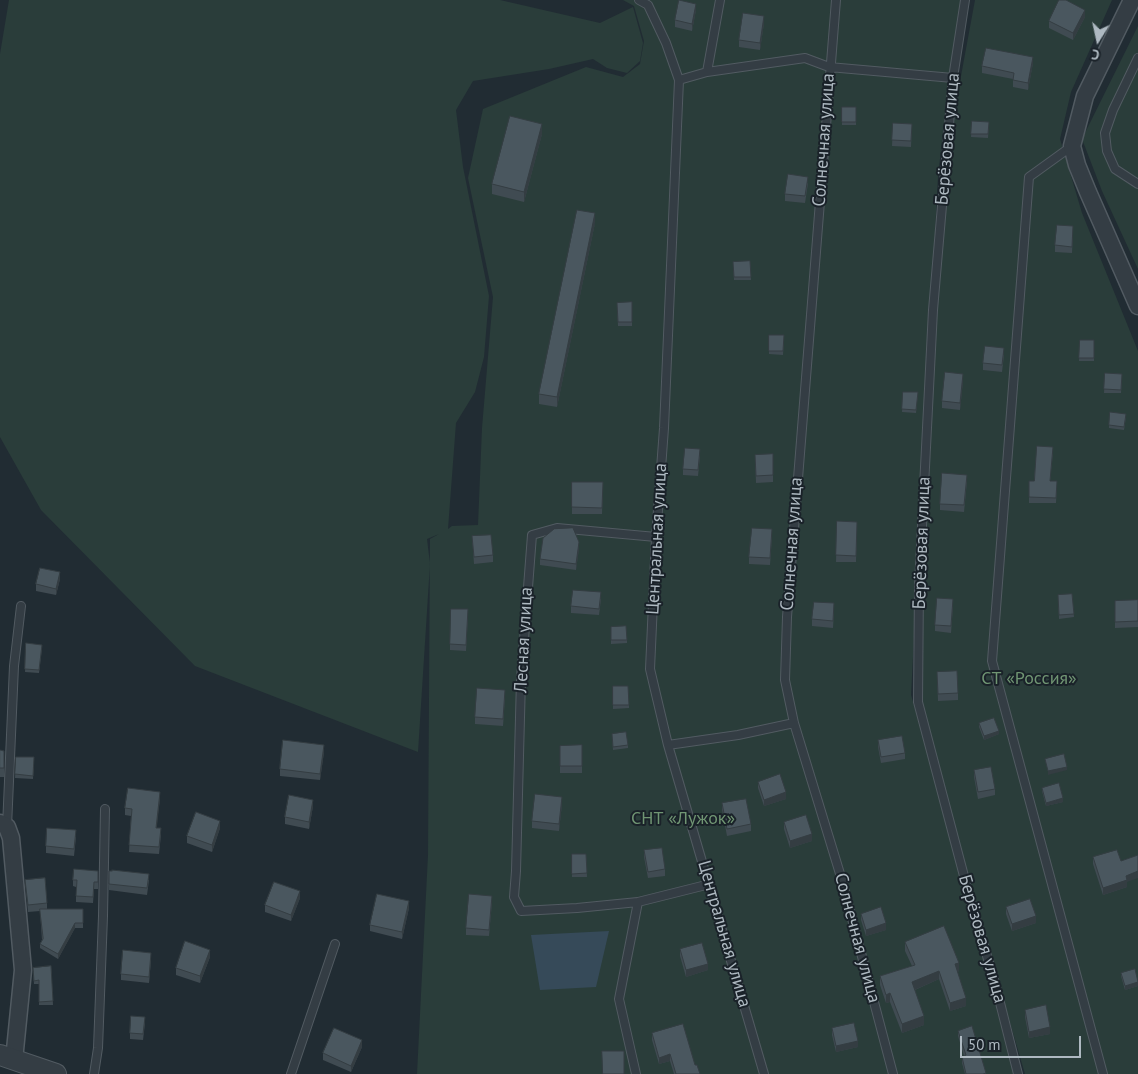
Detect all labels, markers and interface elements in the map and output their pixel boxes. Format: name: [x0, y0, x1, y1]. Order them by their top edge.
north arrow: [1073, 15, 1123, 65]
text: С: [1090, 45, 1101, 64]
street label: Берёзовая улица: [931, 72, 965, 206]
street label: Солнечная улица: [809, 73, 839, 207]
street label: Центральная улица: [642, 463, 672, 615]
street label: Берёзовая улица: [909, 476, 935, 610]
street label: Солнечная улица: [777, 477, 807, 611]
street label: Лесная улица: [510, 586, 538, 694]
park label: СТ «Россия»: [981, 668, 1077, 690]
park label: СНТ «Лужок»: [631, 808, 735, 830]
street label: Центральная улица: [693, 858, 755, 1010]
street label: Солнечная улица: [829, 871, 885, 1005]
street label: Берёзовая улица: [953, 872, 1011, 1006]
scale bar: [963, 1026, 1084, 1058]
text: 50 m: [968, 1035, 1001, 1054]

